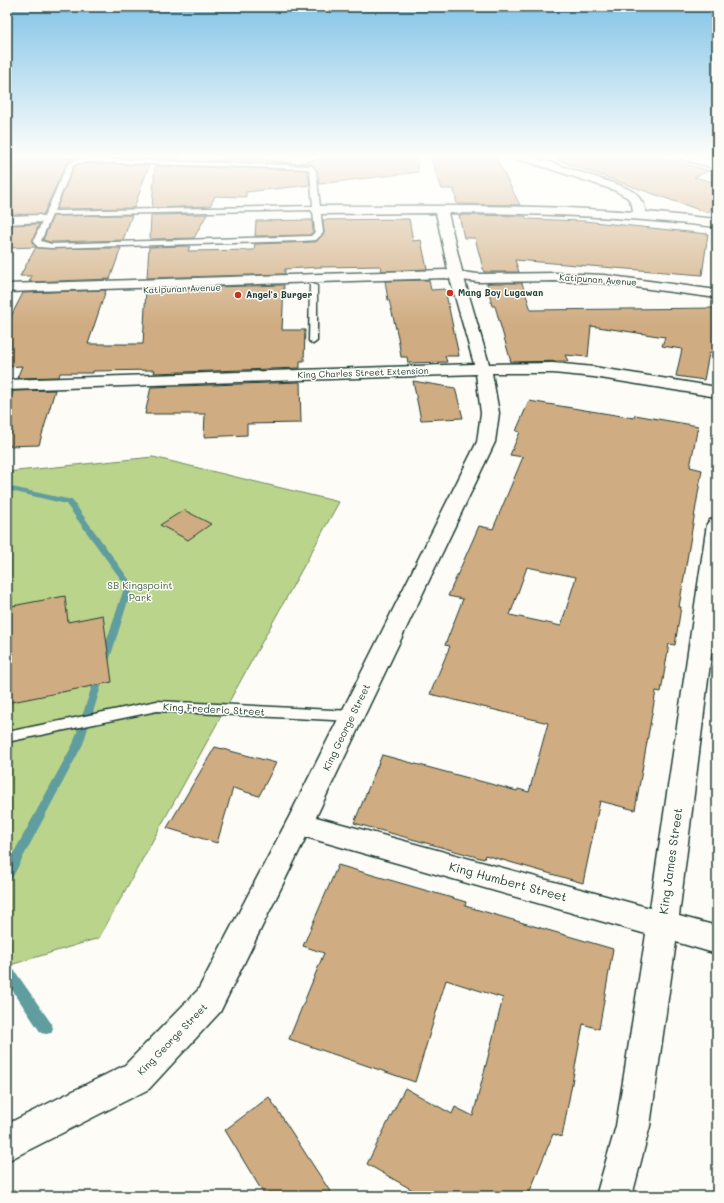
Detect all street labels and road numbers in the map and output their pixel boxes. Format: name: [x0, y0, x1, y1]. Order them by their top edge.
street label: Katipunan Avenue: [559, 271, 637, 288]
street label: Katipunan Avenue: [143, 282, 221, 295]
street label: King Charles Street Extension: [297, 365, 429, 380]
street label: King George Street: [319, 681, 373, 773]
street label: King Frederic Street: [163, 699, 265, 719]
street label: King James Street: [655, 807, 685, 915]
street label: King Humbert Street: [448, 858, 569, 904]
street label: King George Street: [134, 1000, 210, 1078]

